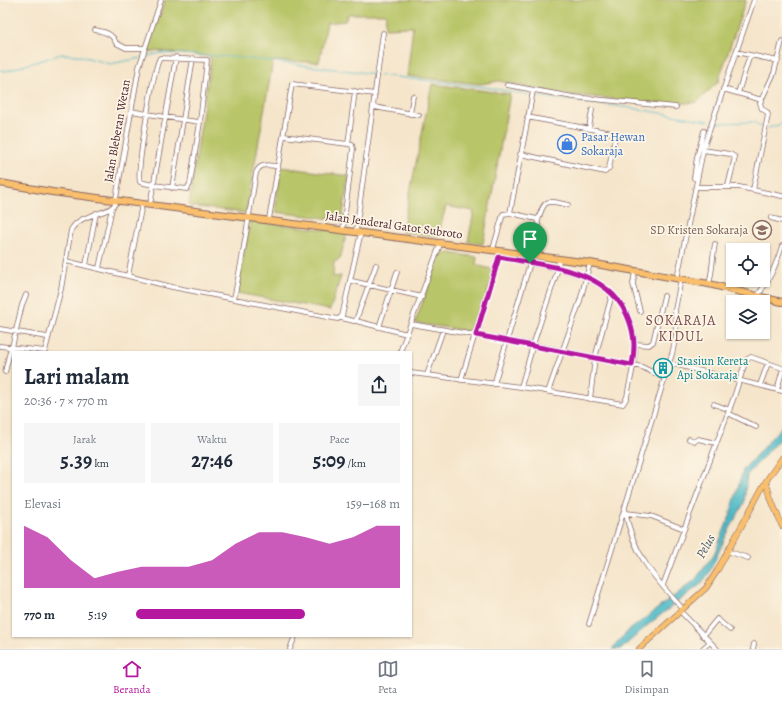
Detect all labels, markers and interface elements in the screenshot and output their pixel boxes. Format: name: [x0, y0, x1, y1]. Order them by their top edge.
street label: Jalan Bleberan Wetan: [100, 78, 134, 184]
place label: Pasar Hewan Sokaraja: [581, 129, 645, 159]
shop icon: Pasar Hewan Sokaraja: [556, 133, 578, 155]
street label: Jalan Jenderal Gatot Subroto: [324, 207, 464, 243]
school or university icon: SD Kristen Sokaraja: [751, 219, 773, 241]
pin: [513, 222, 547, 263]
place label: SD Kristen Sokaraja: [650, 222, 748, 238]
icon: arrive: [519, 228, 541, 250]
map controls: [726, 243, 770, 339]
button: locate: [726, 243, 770, 287]
button: layers: [726, 295, 770, 339]
district label: SOKARAJA KIDUL: [645, 311, 717, 346]
place label: Stasiun Kereta Api Sokaraja: [676, 353, 749, 383]
building icon: Stasiun Kereta Api Sokaraja: [652, 357, 674, 379]
text: Lari malam: [24, 362, 130, 392]
button: share: [358, 364, 400, 406]
text: 20:36 · 7 × 770 m: [24, 392, 108, 409]
text: Jarak: [73, 432, 96, 447]
text: Waktu: [197, 432, 227, 447]
text: Pace: [329, 432, 350, 447]
text: 5.39: [60, 447, 92, 474]
text: 27:46: [191, 447, 233, 474]
text: 5:09: [313, 447, 345, 474]
text: km: [92, 456, 109, 471]
text: /km: [345, 456, 366, 471]
text: Elevasi: [24, 495, 61, 512]
text: 159–168 m: [346, 495, 400, 512]
water label: Pelus: [692, 531, 719, 561]
text: 770 m: [24, 606, 55, 623]
text: 5:19: [88, 606, 107, 623]
tab: Beranda: [113, 658, 151, 697]
tab: Peta: [377, 658, 399, 697]
tab: Disimpan: [625, 658, 669, 697]

